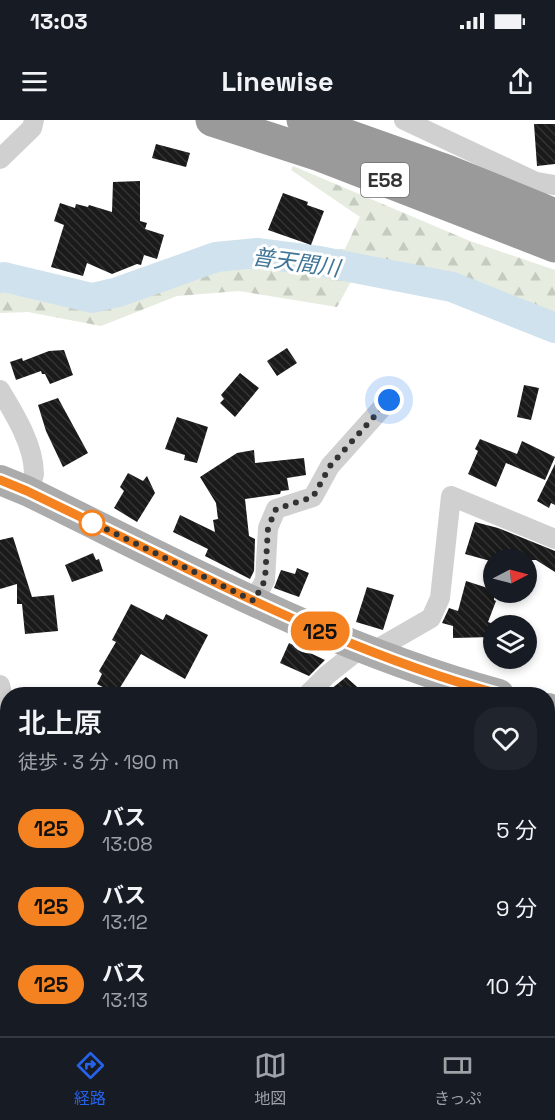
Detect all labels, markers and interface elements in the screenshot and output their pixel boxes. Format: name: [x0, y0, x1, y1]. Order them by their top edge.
text: 13:03: [30, 7, 88, 35]
text: Linewise: [221, 64, 334, 99]
icon: menu: [18, 65, 51, 98]
icon: share: [504, 65, 537, 98]
road number: E58: [361, 163, 409, 197]
water label: 普天間川: [250, 242, 343, 282]
your location: [374, 385, 404, 415]
unlabelled marker: [79, 510, 105, 536]
north arrow: [483, 549, 537, 603]
map controls: [483, 549, 537, 669]
line badge: 125: [286, 612, 354, 650]
button: layers: [483, 615, 537, 669]
text: 125: [303, 618, 337, 645]
text: 北上原: [18, 705, 102, 741]
button: heart: [474, 707, 537, 770]
text: 徒歩 · 3 分 · 190 m: [18, 749, 179, 775]
text: バス: [102, 803, 146, 831]
text: 125: [34, 815, 68, 842]
text: 5 分: [496, 816, 537, 844]
text: 13:08: [102, 831, 153, 857]
text: バス: [102, 881, 146, 909]
text: 125: [34, 893, 68, 920]
text: 9 分: [496, 894, 537, 922]
text: 13:12: [102, 909, 148, 935]
text: バス: [102, 959, 146, 987]
text: 125: [34, 971, 68, 998]
text: 10 分: [486, 972, 537, 1000]
text: 13:13: [102, 987, 148, 1013]
tab: 経路: [74, 1049, 107, 1109]
tab: 地図: [254, 1049, 287, 1109]
tab: きっぷ: [434, 1049, 481, 1109]

